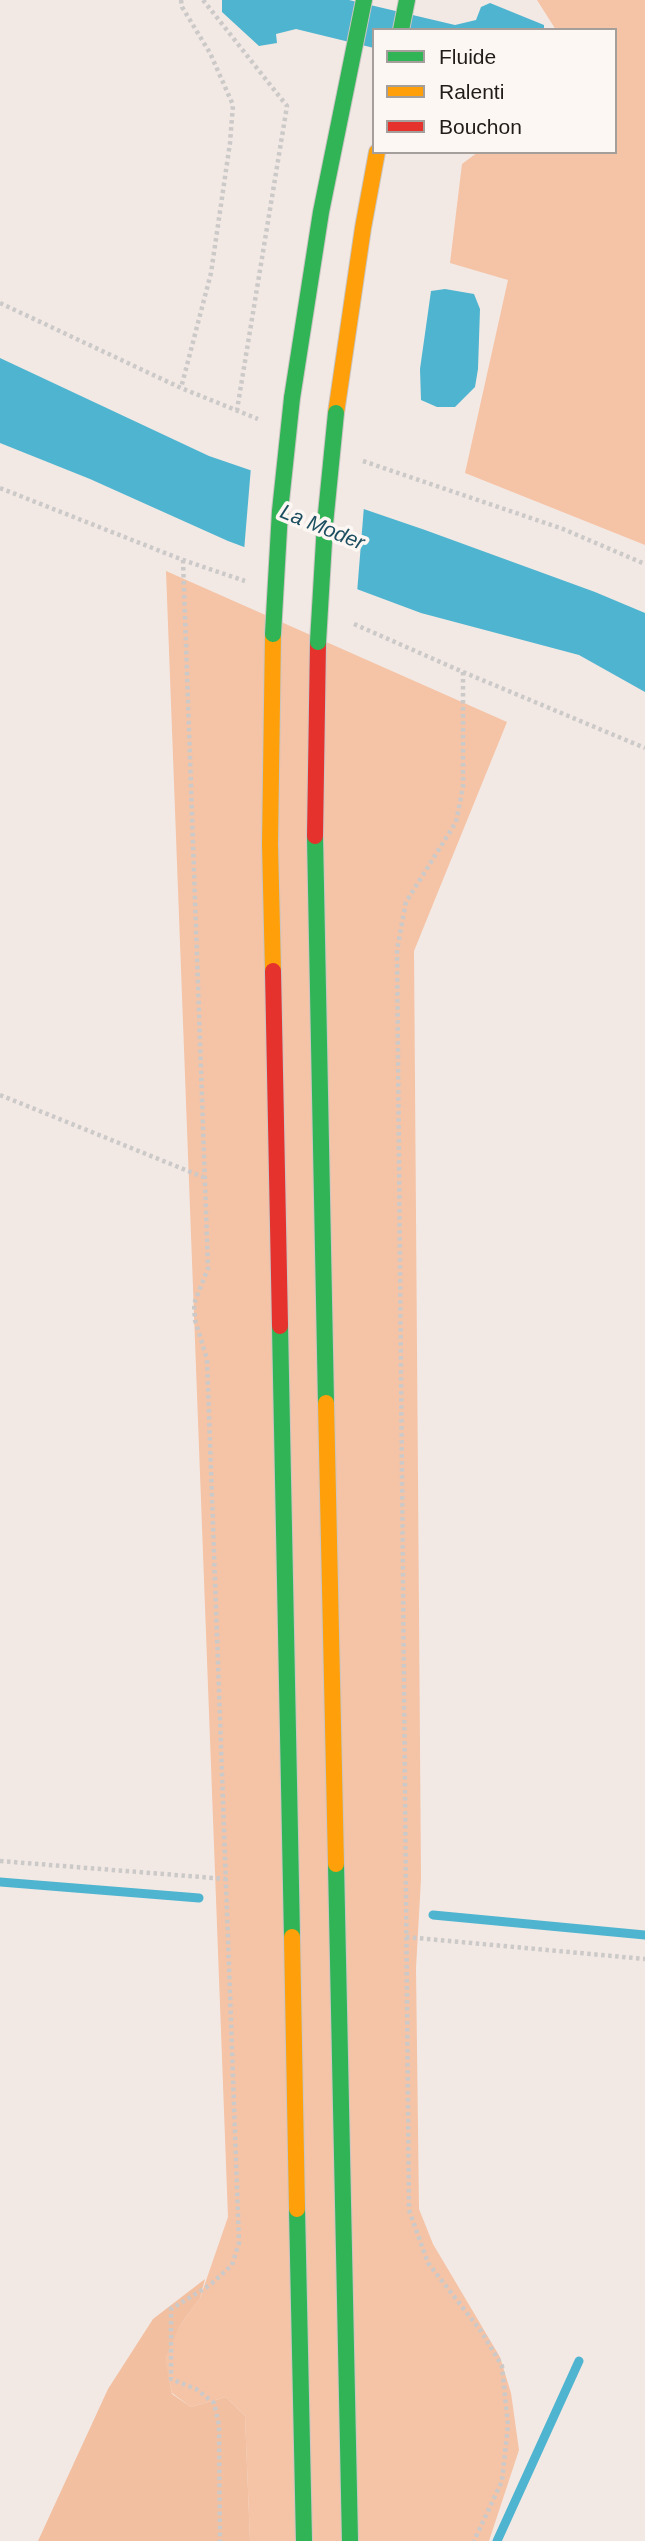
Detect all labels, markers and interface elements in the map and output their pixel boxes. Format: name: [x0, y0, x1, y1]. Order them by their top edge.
legend: [372, 28, 617, 154]
text: Fluide: [439, 45, 496, 68]
text: Ralenti: [439, 80, 504, 103]
text: Bouchon: [439, 115, 522, 138]
water label: La Moder: [276, 500, 368, 556]

